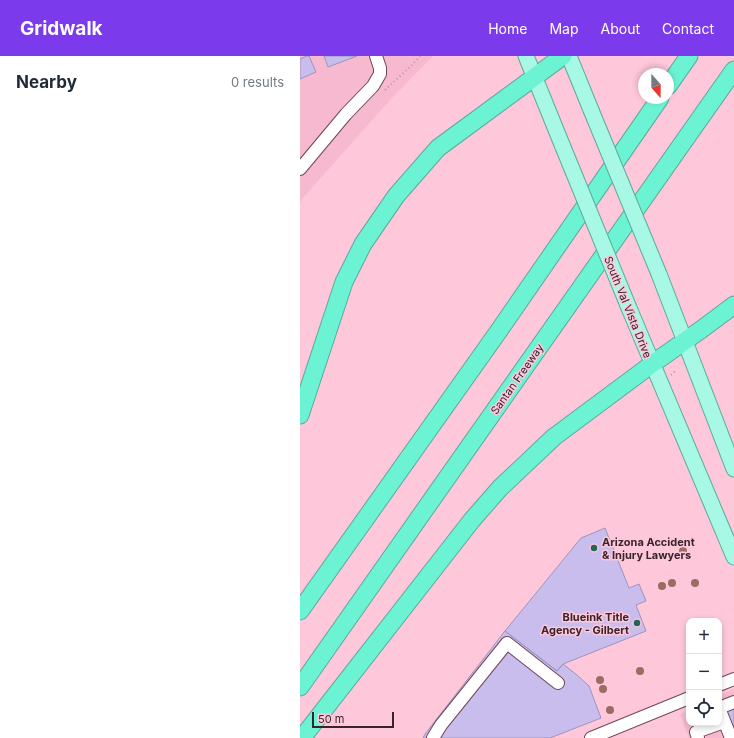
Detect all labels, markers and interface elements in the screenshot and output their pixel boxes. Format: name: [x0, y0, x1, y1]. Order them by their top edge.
text: Gridwalk: [20, 17, 103, 40]
text: Home: [488, 20, 527, 37]
text: Map: [549, 20, 579, 37]
text: About: [601, 20, 640, 37]
text: Contact: [662, 20, 714, 37]
north arrow: [638, 68, 674, 104]
text: Nearby: [16, 72, 77, 92]
text: 0 results: [231, 74, 284, 90]
street label: South Val Vista Drive: [601, 254, 655, 360]
street label: Santan Freeway: [487, 341, 547, 417]
place label: Arizona Accident & Injury Lawyers: [602, 535, 695, 562]
marker: Arizona Accident & Injury Lawyers: [589, 543, 599, 553]
place label: Blueink Title Agency - Gilbert: [541, 610, 629, 637]
marker: Blueink Title Agency - Gilbert: [632, 618, 642, 628]
map controls: [686, 618, 722, 726]
button: +: [686, 618, 722, 654]
button: −: [686, 654, 722, 690]
button: locate: [686, 690, 722, 726]
scale bar: [312, 710, 394, 729]
text: 50 m: [318, 712, 344, 726]

